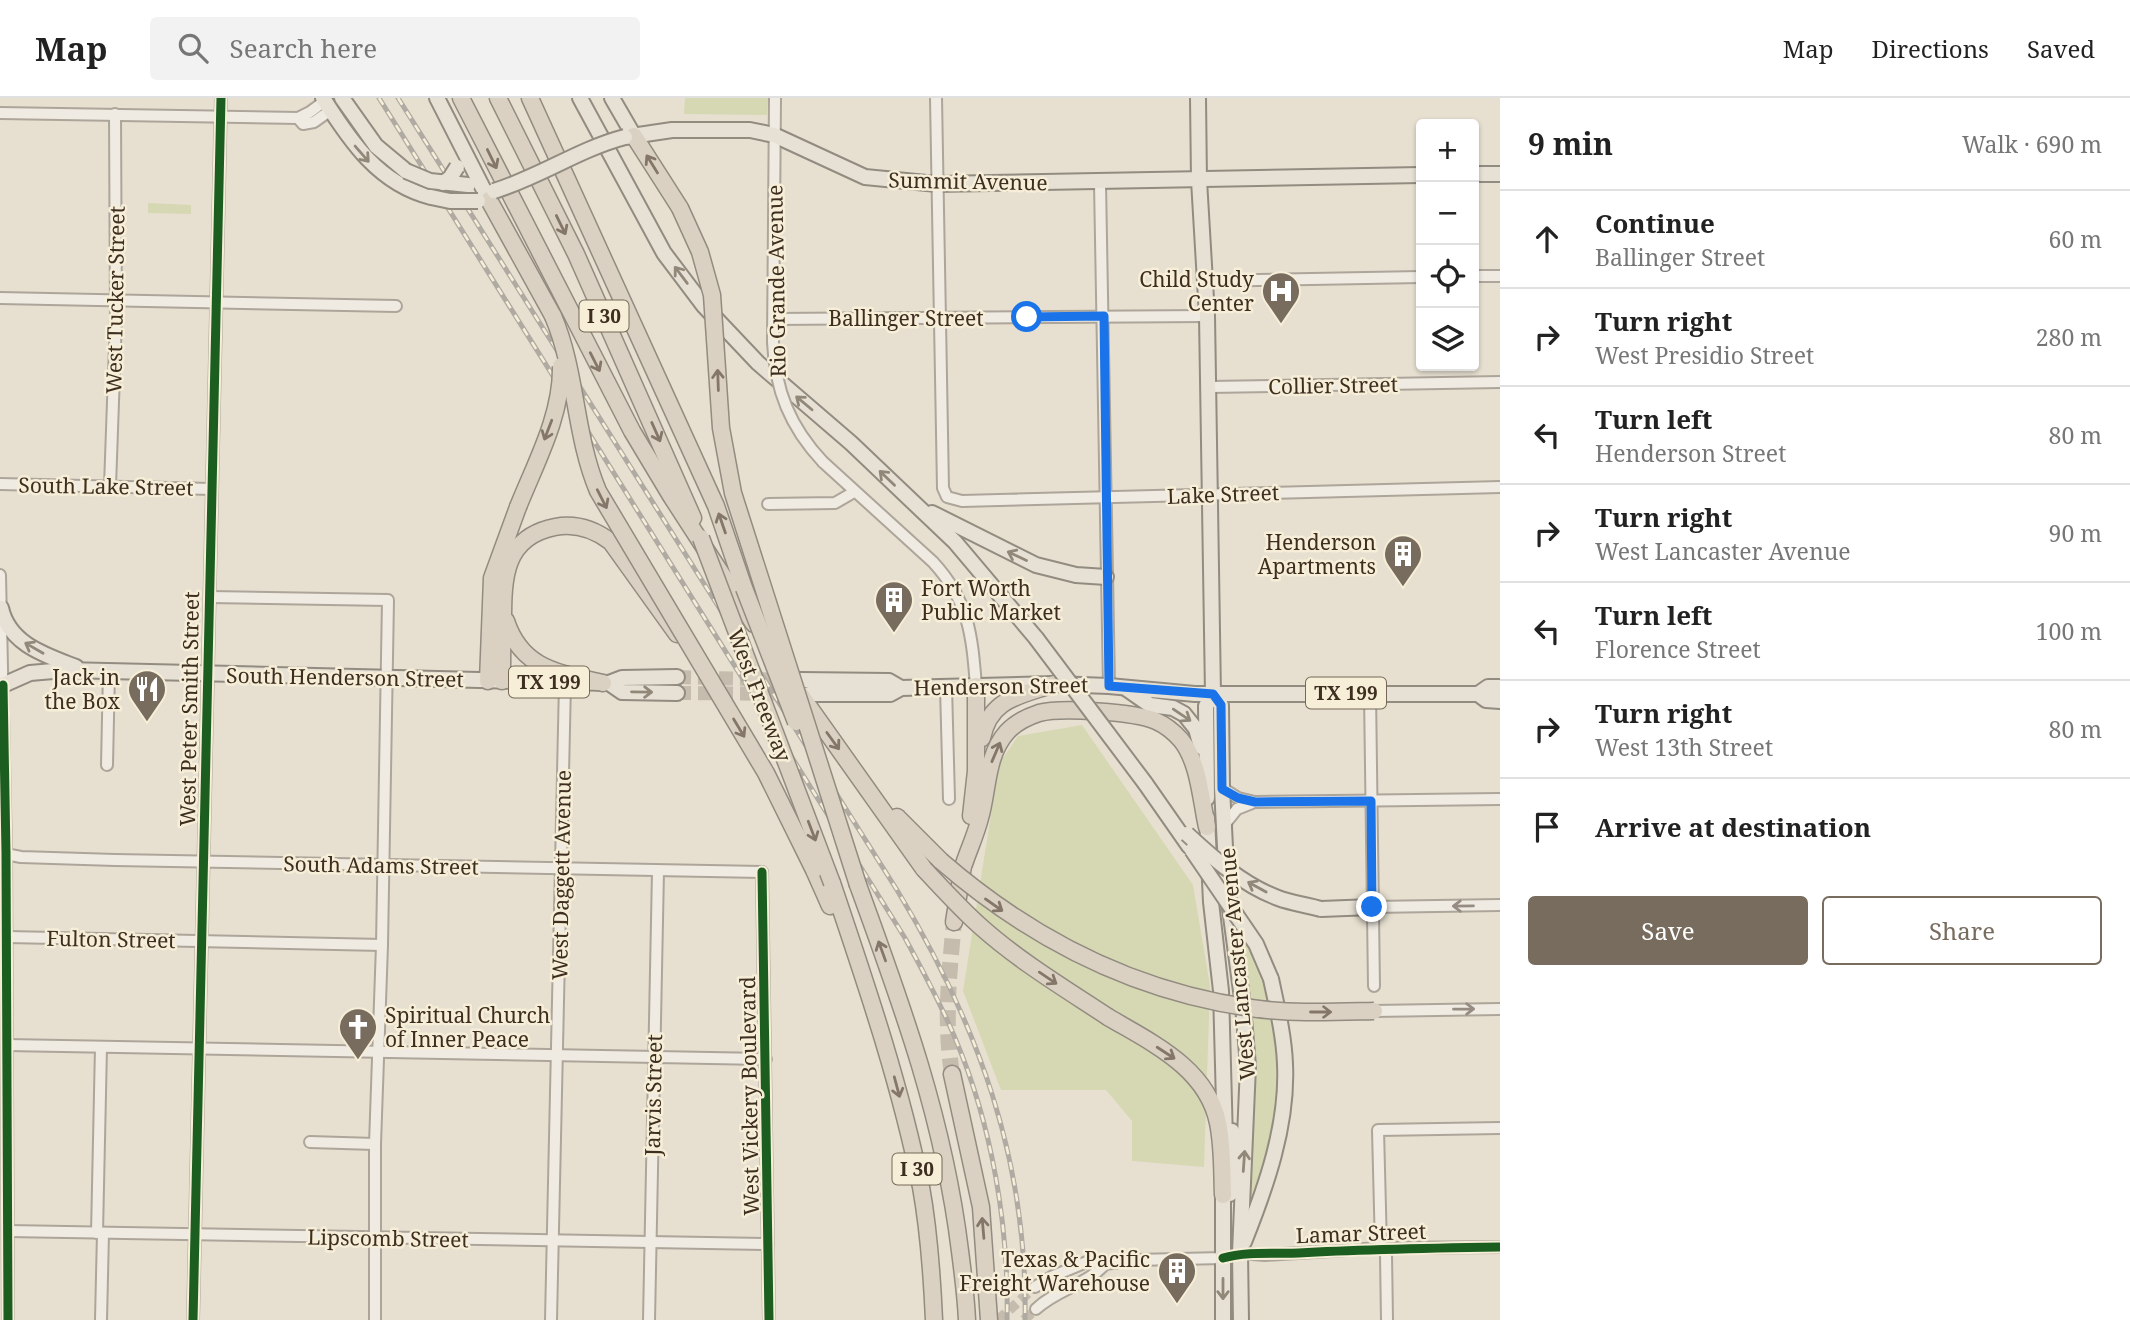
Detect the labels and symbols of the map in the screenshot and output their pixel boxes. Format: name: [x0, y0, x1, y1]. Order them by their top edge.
one-way arrow: [354, 144, 370, 162]
one-way arrow: [486, 148, 499, 169]
one-way arrow: [645, 155, 660, 174]
street label: Summit Avenue: [888, 166, 1048, 196]
street label: Rio Grande Avenue: [760, 184, 792, 378]
street label: West Tucker Street: [99, 206, 131, 394]
one-way arrow: [555, 214, 569, 235]
place label: Child Study Center: [1139, 265, 1254, 317]
one-way arrow: [673, 266, 688, 285]
hospital icon: Child Study Center: [1260, 270, 1302, 325]
road number: I 30: [580, 300, 628, 331]
route start: [1011, 301, 1042, 332]
street label: Ballinger Street: [828, 304, 984, 332]
one-way arrow: [589, 351, 603, 371]
one-way arrow: [711, 369, 724, 392]
street label: Collier Street: [1268, 370, 1398, 400]
one-way arrow: [796, 395, 814, 411]
one-way arrow: [541, 419, 554, 441]
one-way arrow: [650, 421, 663, 442]
street label: South Lake Street: [18, 470, 194, 502]
one-way arrow: [879, 470, 896, 487]
street label: Lake Street: [1167, 478, 1279, 510]
one-way arrow: [596, 488, 610, 509]
one-way arrow: [714, 513, 727, 535]
place label: Henderson Apartments: [1258, 528, 1376, 580]
building icon: Henderson Apartments: [1382, 533, 1424, 588]
one-way arrow: [1007, 548, 1028, 562]
place label: Fort Worth Public Market: [921, 574, 1061, 626]
building icon: Fort Worth Public Market: [873, 579, 915, 634]
street label: West Peter Smith Street: [173, 591, 205, 827]
street label: West Freeway: [722, 624, 798, 766]
one-way arrow: [24, 641, 44, 655]
street label: South Henderson Street: [226, 661, 464, 693]
place label: Jack in the Box: [45, 663, 121, 715]
road number: TX 199: [509, 666, 589, 698]
restaurant icon: Jack in the Box: [126, 668, 168, 723]
street label: Henderson Street: [913, 670, 1089, 702]
road number: TX 199: [1306, 678, 1386, 708]
one-way arrow: [630, 685, 653, 699]
one-way arrow: [1172, 708, 1191, 722]
one-way arrow: [732, 717, 746, 737]
one-way arrow: [826, 731, 840, 750]
one-way arrow: [991, 741, 1004, 763]
street label: West Daggett Avenue: [545, 770, 577, 980]
one-way arrow: [806, 820, 819, 842]
street label: West Lancaster Avenue: [1213, 847, 1261, 1081]
street label: South Adams Street: [283, 849, 479, 881]
one-way arrow: [1248, 880, 1268, 894]
route end: [1356, 891, 1387, 922]
one-way arrow: [983, 898, 1003, 912]
one-way arrow: [1452, 899, 1475, 912]
street label: Fulton Street: [46, 924, 176, 954]
one-way arrow: [875, 940, 887, 962]
one-way arrow: [1038, 971, 1057, 985]
street label: West Vickery Boulevard: [733, 976, 765, 1216]
place label: Spiritual Church of Inner Peace: [385, 1001, 550, 1053]
one-way arrow: [1452, 1003, 1475, 1016]
one-way arrow: [1309, 1005, 1332, 1019]
church icon: Spiritual Church of Inner Peace: [337, 1006, 379, 1061]
street label: Jarvis Street: [638, 1034, 668, 1157]
one-way arrow: [1156, 1045, 1175, 1060]
one-way arrow: [892, 1075, 905, 1097]
one-way arrow: [1238, 1150, 1251, 1173]
road number: I 30: [892, 1154, 942, 1184]
one-way arrow: [976, 1217, 989, 1239]
street label: Lamar Street: [1295, 1217, 1427, 1249]
street label: Lipscomb Street: [307, 1223, 469, 1253]
place label: Texas & Pacific Freight Warehouse: [959, 1245, 1150, 1297]
building icon: Texas & Pacific Freight Warehouse: [1156, 1250, 1198, 1305]
one-way arrow: [1216, 1277, 1230, 1300]

